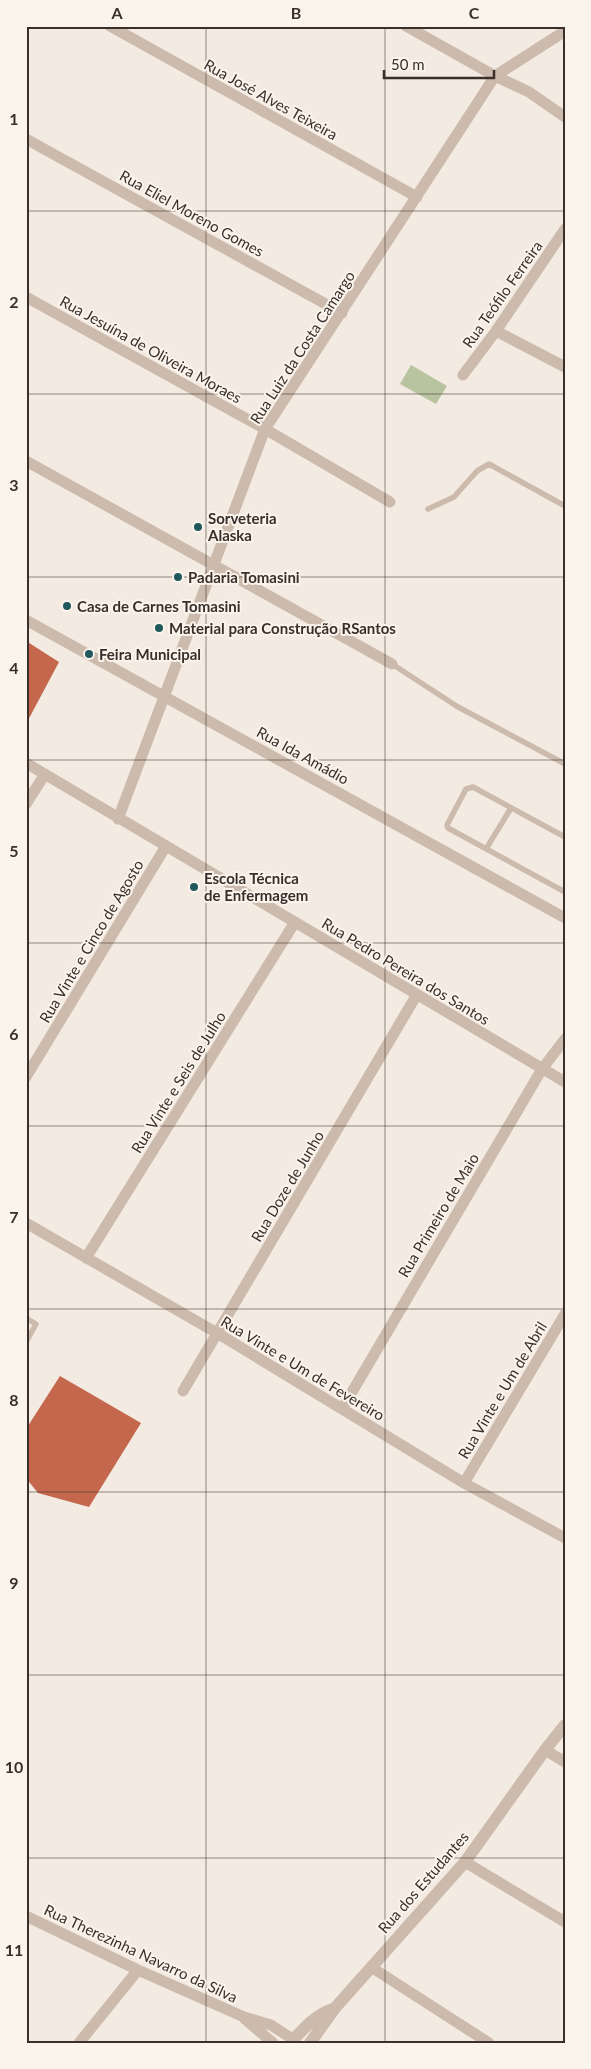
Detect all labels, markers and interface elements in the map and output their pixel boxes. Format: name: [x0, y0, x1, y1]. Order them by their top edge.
text: A: [110, 3, 123, 22]
text: B: [291, 3, 301, 22]
text: C: [469, 3, 480, 22]
scale bar: [384, 48, 494, 80]
street label: Rua José Alves Teixeira: [201, 55, 341, 143]
text: 50 m: [391, 55, 425, 73]
text: 1: [9, 109, 19, 128]
street label: Rua Eliel Moreno Gomes: [117, 166, 267, 260]
street label: Rua Teófilo Ferreira: [458, 237, 546, 351]
street label: Rua Luiz da Costa Camargo: [246, 267, 358, 427]
text: 2: [9, 292, 19, 311]
street label: Rua Jesuína de Oliveira Moraes: [57, 292, 245, 406]
text: 3: [9, 475, 19, 494]
place label: Sorveteria Alaska: [207, 509, 277, 544]
marker: Sorveteria Alaska: [192, 521, 204, 533]
place label: Padaria Tomasini: [188, 568, 300, 586]
marker: Padaria Tomasini: [172, 571, 184, 583]
place label: Casa de Carnes Tomasini: [77, 597, 241, 615]
marker: Casa de Carnes Tomasini: [61, 600, 73, 612]
place label: Material para Construção RSantos: [169, 619, 396, 637]
marker: Material para Construção RSantos: [153, 622, 165, 634]
place label: Feira Municipal: [99, 645, 201, 663]
marker: Feira Municipal: [83, 648, 95, 660]
text: 4: [9, 658, 19, 677]
street label: Rua Ida Amádio: [254, 722, 352, 788]
text: 5: [9, 841, 19, 860]
street label: Rua Vinte e Cinco de Agosto: [35, 856, 147, 1026]
place label: Escola Técnica de Enfermagem: [204, 869, 308, 904]
marker: Escola Técnica de Enfermagem: [188, 881, 200, 893]
street label: Rua Pedro Pereira dos Santos: [319, 914, 493, 1028]
street label: Rua Vinte e Seis de Julho: [127, 1008, 229, 1156]
text: 6: [9, 1024, 19, 1043]
street label: Rua Doze de Junho: [247, 1127, 327, 1245]
street label: Rua Primeiro de Maio: [394, 1150, 482, 1280]
text: 7: [9, 1207, 19, 1226]
street label: Rua Vinte e Um de Fevereiro: [218, 1312, 388, 1424]
street label: Rua Vinte e Um de Abril: [454, 1318, 550, 1462]
text: 8: [9, 1390, 19, 1409]
text: 9: [9, 1573, 19, 1592]
text: 10: [5, 1757, 23, 1776]
street label: Rua dos Estudantes: [374, 1828, 472, 1936]
street label: Rua Therezinha Navarro da Silva: [41, 1900, 241, 2006]
text: 11: [5, 1940, 23, 1959]

